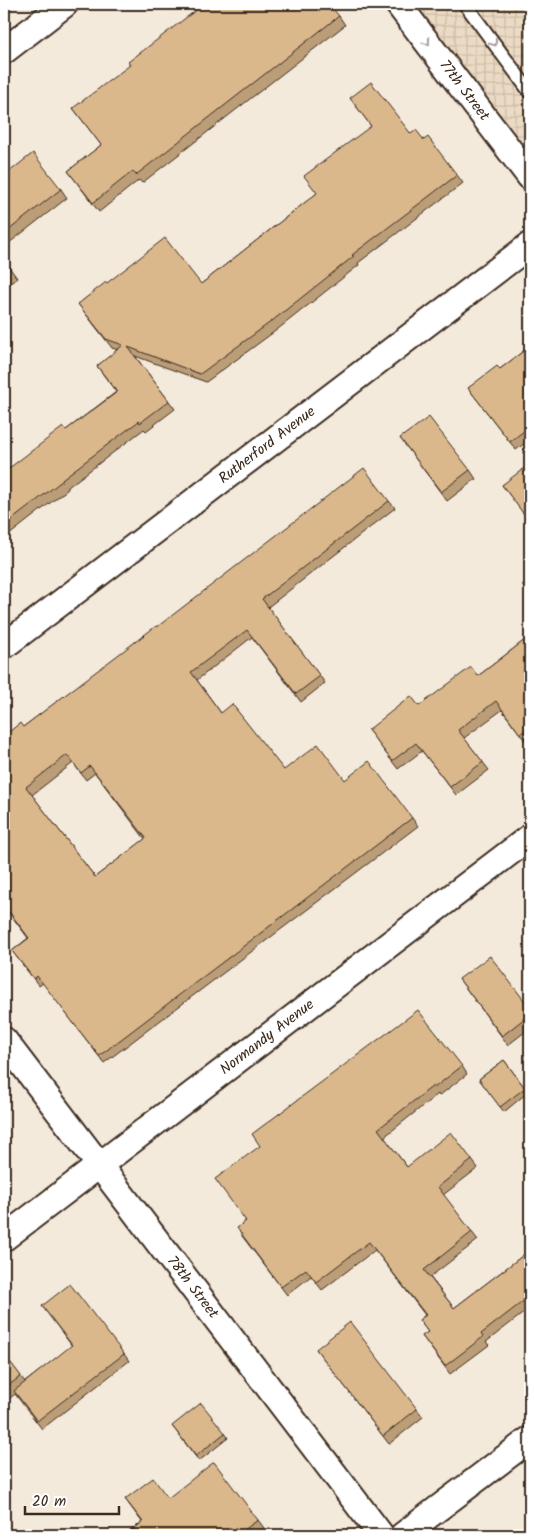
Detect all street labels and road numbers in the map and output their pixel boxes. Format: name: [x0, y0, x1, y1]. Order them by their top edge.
street label: 77th Street: [433, 55, 496, 127]
street label: Rutherford Avenue: [214, 400, 321, 490]
street label: Normandy Avenue: [215, 993, 320, 1081]
street label: 78th Street: [160, 1251, 224, 1324]

